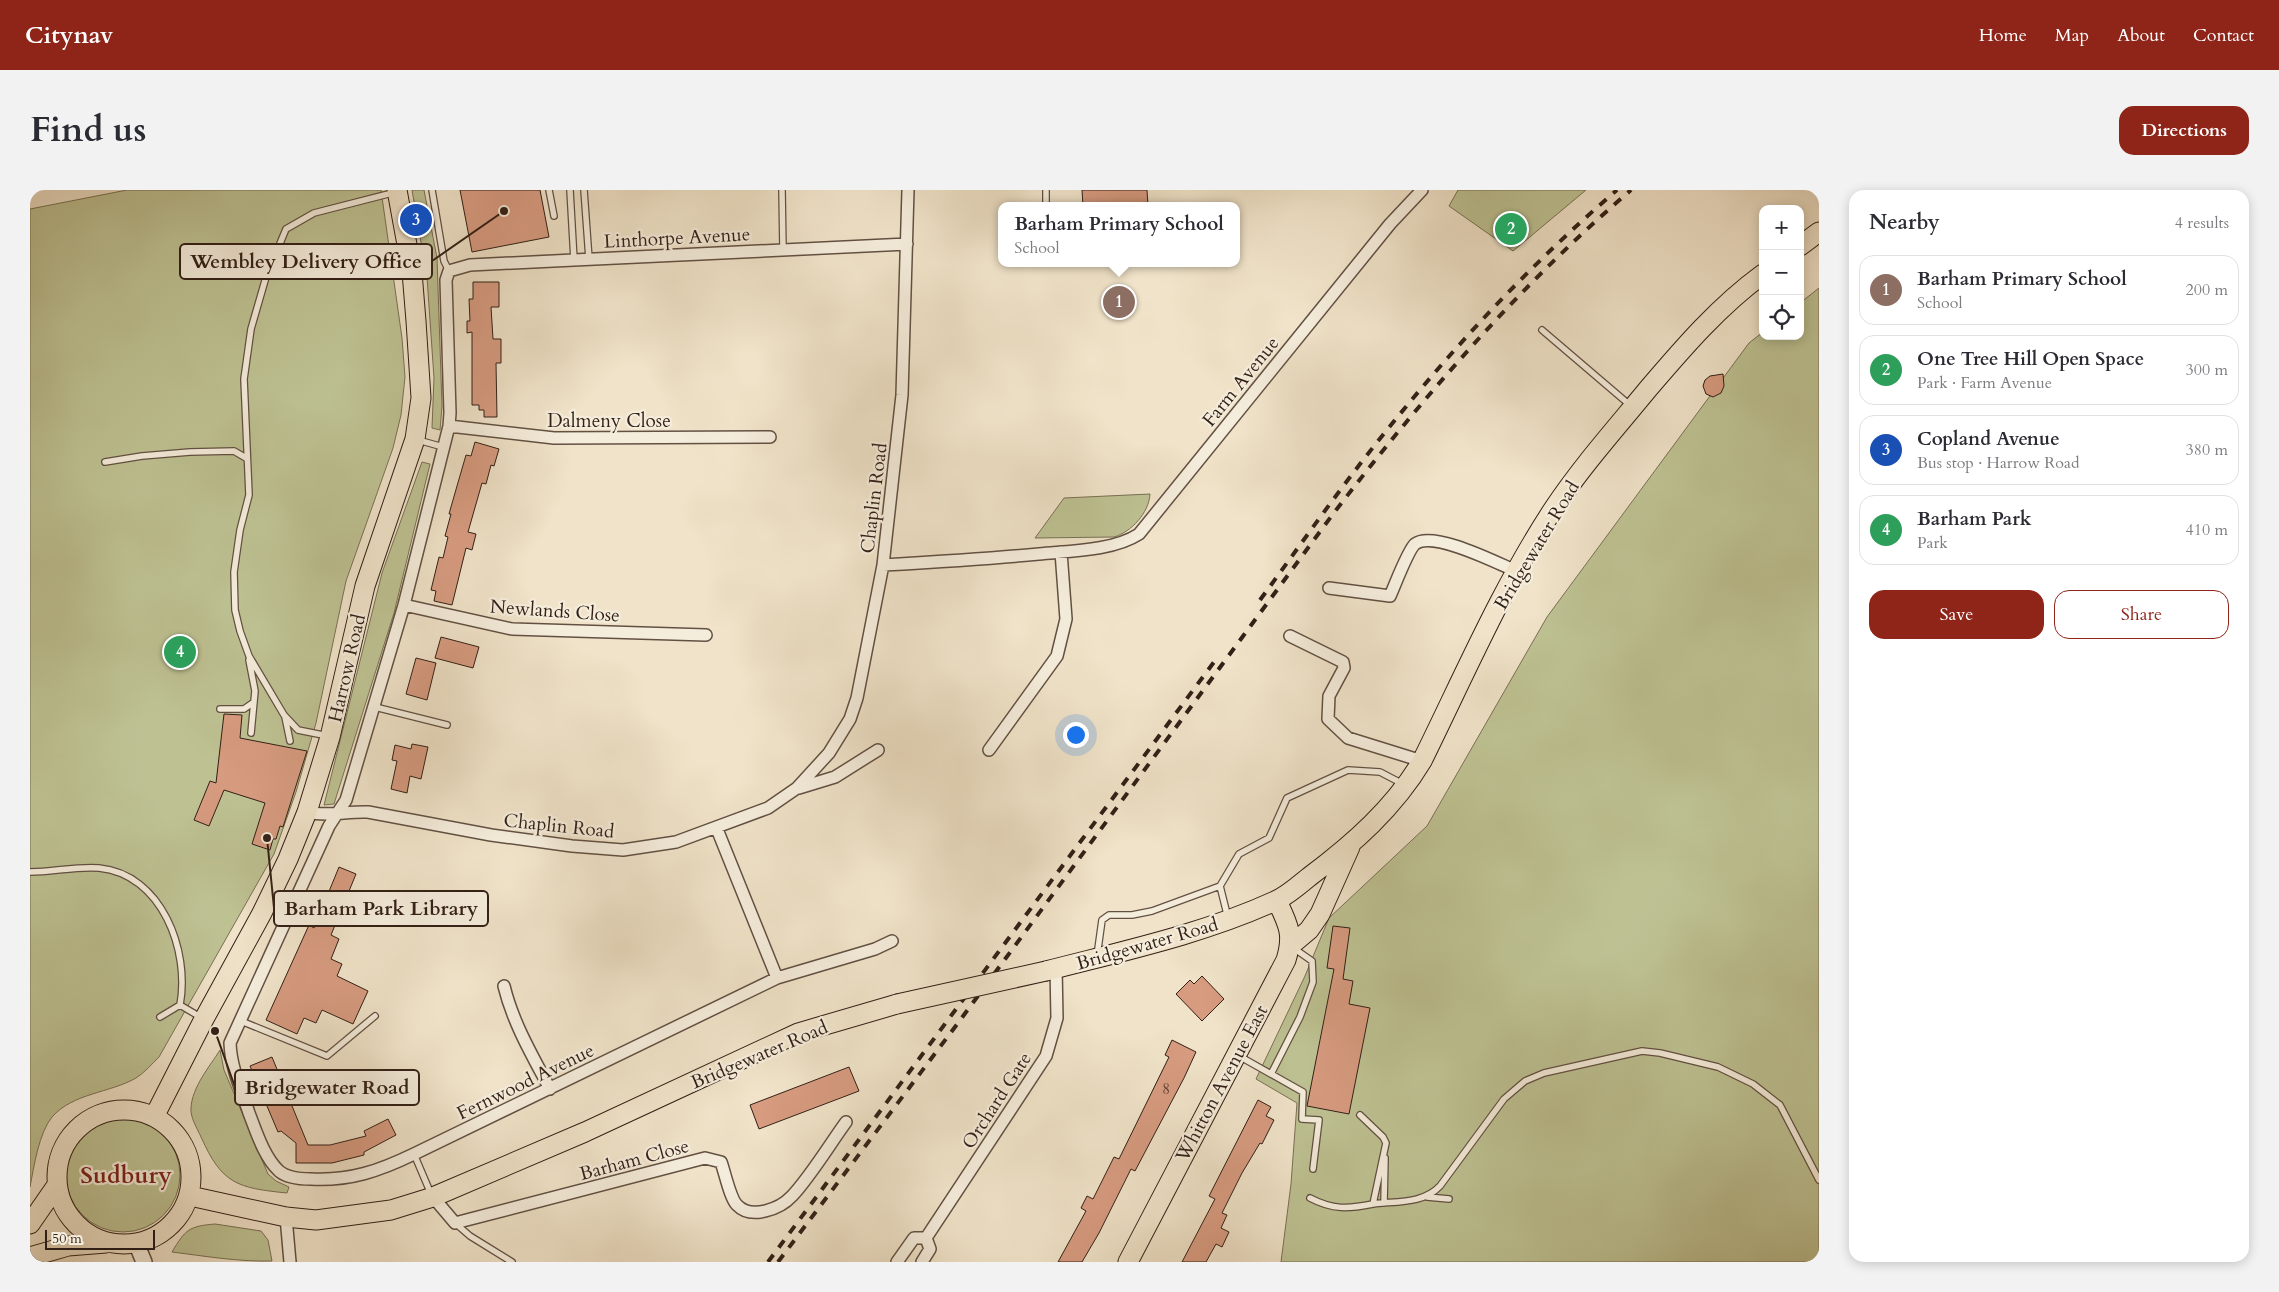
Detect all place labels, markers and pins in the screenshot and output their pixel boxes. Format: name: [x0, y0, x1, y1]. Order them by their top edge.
pin: 3: [400, 201, 432, 239]
pin: 2: [1495, 210, 1527, 248]
callout: Wembley Delivery Office: [180, 244, 432, 279]
pin: 1: [1103, 283, 1135, 321]
pin: 4: [164, 633, 196, 671]
callout: Barham Park Library: [274, 891, 488, 926]
callout: Bridgewater Road: [235, 1070, 419, 1105]

